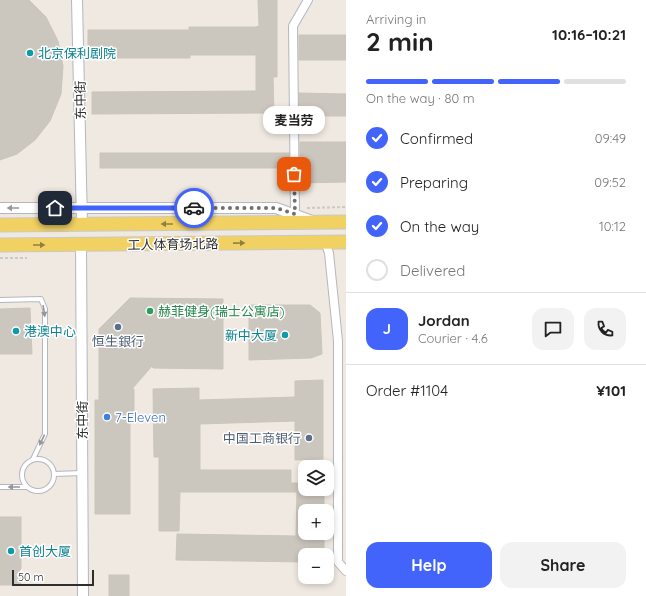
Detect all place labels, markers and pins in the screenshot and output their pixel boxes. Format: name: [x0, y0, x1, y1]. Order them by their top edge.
place label: 北京保利剧院: [38, 45, 116, 61]
marker: 北京保利剧院: [25, 48, 35, 58]
callout: 麦当劳: [263, 106, 325, 134]
pin: [277, 157, 311, 191]
pin: [38, 191, 72, 225]
place label: 赫菲健身(瑞士公寓店): [158, 303, 285, 319]
marker: 赫菲健身(瑞士公寓店): [145, 306, 155, 316]
marker: 恒生銀行: [113, 322, 123, 332]
place label: 港澳中心: [24, 323, 76, 339]
marker: 港澳中心: [11, 326, 21, 336]
place label: 新中大厦: [225, 327, 277, 343]
marker: 新中大厦: [280, 330, 290, 340]
place label: 恒生銀行: [92, 333, 144, 349]
place label: 7-Eleven: [115, 409, 166, 425]
marker: 7-Eleven: [102, 412, 112, 422]
place label: 中国工商银行: [223, 430, 301, 446]
marker: 中国工商银行: [304, 433, 314, 443]
place label: 首创大厦: [19, 543, 71, 559]
marker: 首创大厦: [6, 546, 16, 556]

